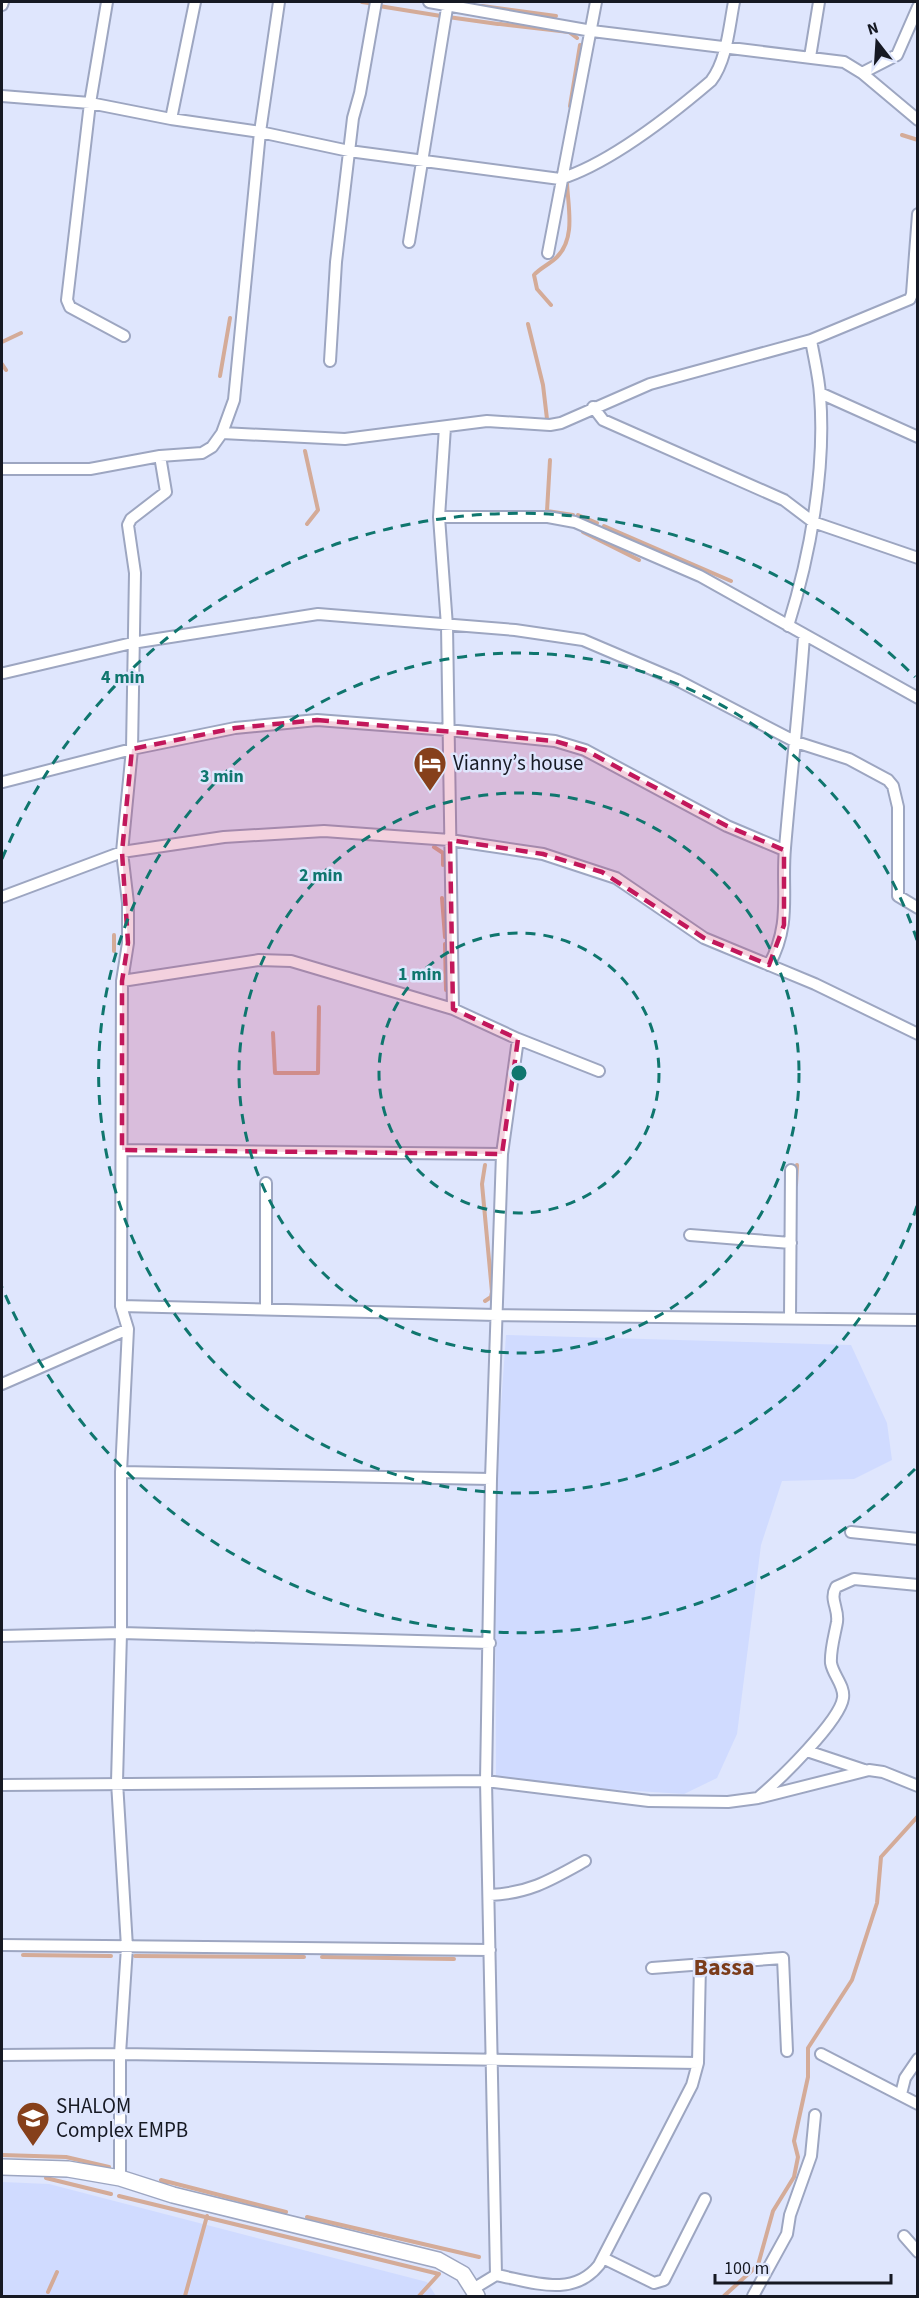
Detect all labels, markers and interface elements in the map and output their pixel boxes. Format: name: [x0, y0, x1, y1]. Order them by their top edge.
north arrow: [847, 12, 907, 72]
text: N: [865, 17, 881, 41]
text: 4 min: [101, 665, 145, 690]
hotel icon: Vianny’s house: [412, 745, 448, 792]
place label: Vianny’s house: [453, 748, 583, 778]
text: 3 min: [200, 764, 244, 789]
text: 2 min: [299, 863, 343, 888]
text: 1 min: [398, 962, 442, 987]
centre of rings: [509, 1063, 529, 1083]
district label: Bassa: [693, 1950, 755, 1985]
place label: SHALOM Complex EMPB: [56, 2091, 188, 2145]
school or university icon: SHALOM Complex EMPB: [15, 2100, 51, 2147]
scale bar: [715, 2247, 890, 2285]
text: 100 m: [724, 2256, 769, 2281]

